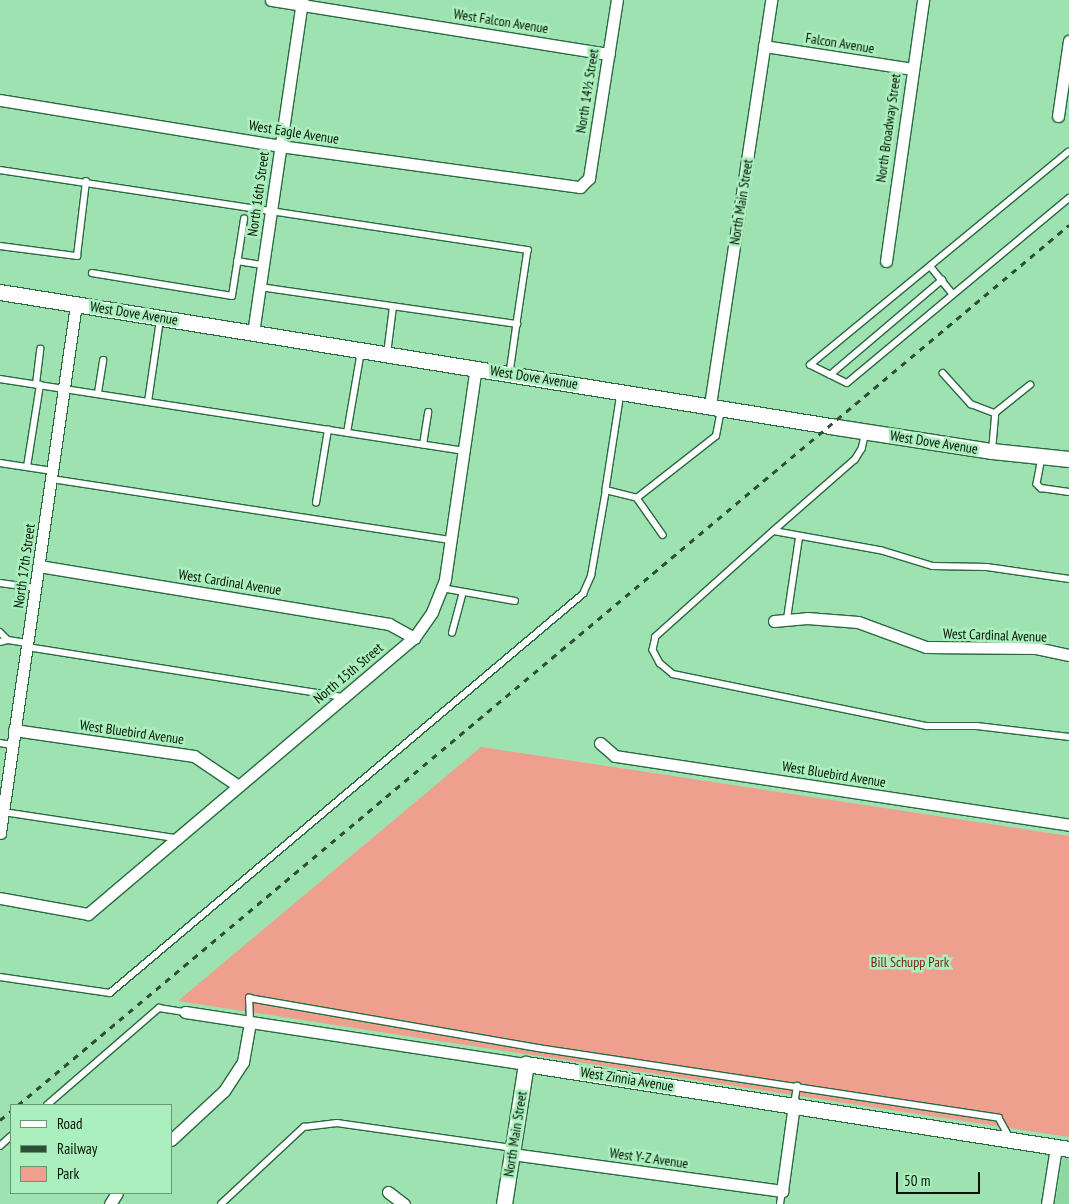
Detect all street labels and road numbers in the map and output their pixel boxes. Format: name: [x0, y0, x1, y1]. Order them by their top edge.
street label: West Falcon Avenue: [452, 5, 550, 37]
street label: Falcon Avenue: [804, 29, 876, 57]
street label: North 14½ Street: [572, 48, 602, 134]
street label: North Broadway Street: [872, 72, 904, 184]
street label: West Eagle Avenue: [248, 117, 340, 147]
street label: North 16th Street: [244, 151, 272, 237]
street label: North Main Street: [726, 158, 756, 246]
street label: West Dove Avenue: [89, 298, 179, 328]
street label: West Dove Avenue: [489, 362, 579, 392]
street label: West Dove Avenue: [889, 427, 979, 457]
street label: North 17th Street: [10, 523, 38, 609]
street label: West Cardinal Avenue: [177, 566, 283, 598]
street label: West Cardinal Avenue: [943, 625, 1047, 645]
street label: North 15th Street: [310, 639, 386, 707]
street label: West Bluebird Avenue: [79, 716, 185, 748]
street label: West Bluebird Avenue: [781, 757, 887, 791]
street label: West Zinnia Avenue: [579, 1063, 675, 1095]
street label: North Main Street: [500, 1090, 530, 1178]
street label: West Y-Z Avenue: [608, 1144, 690, 1172]

